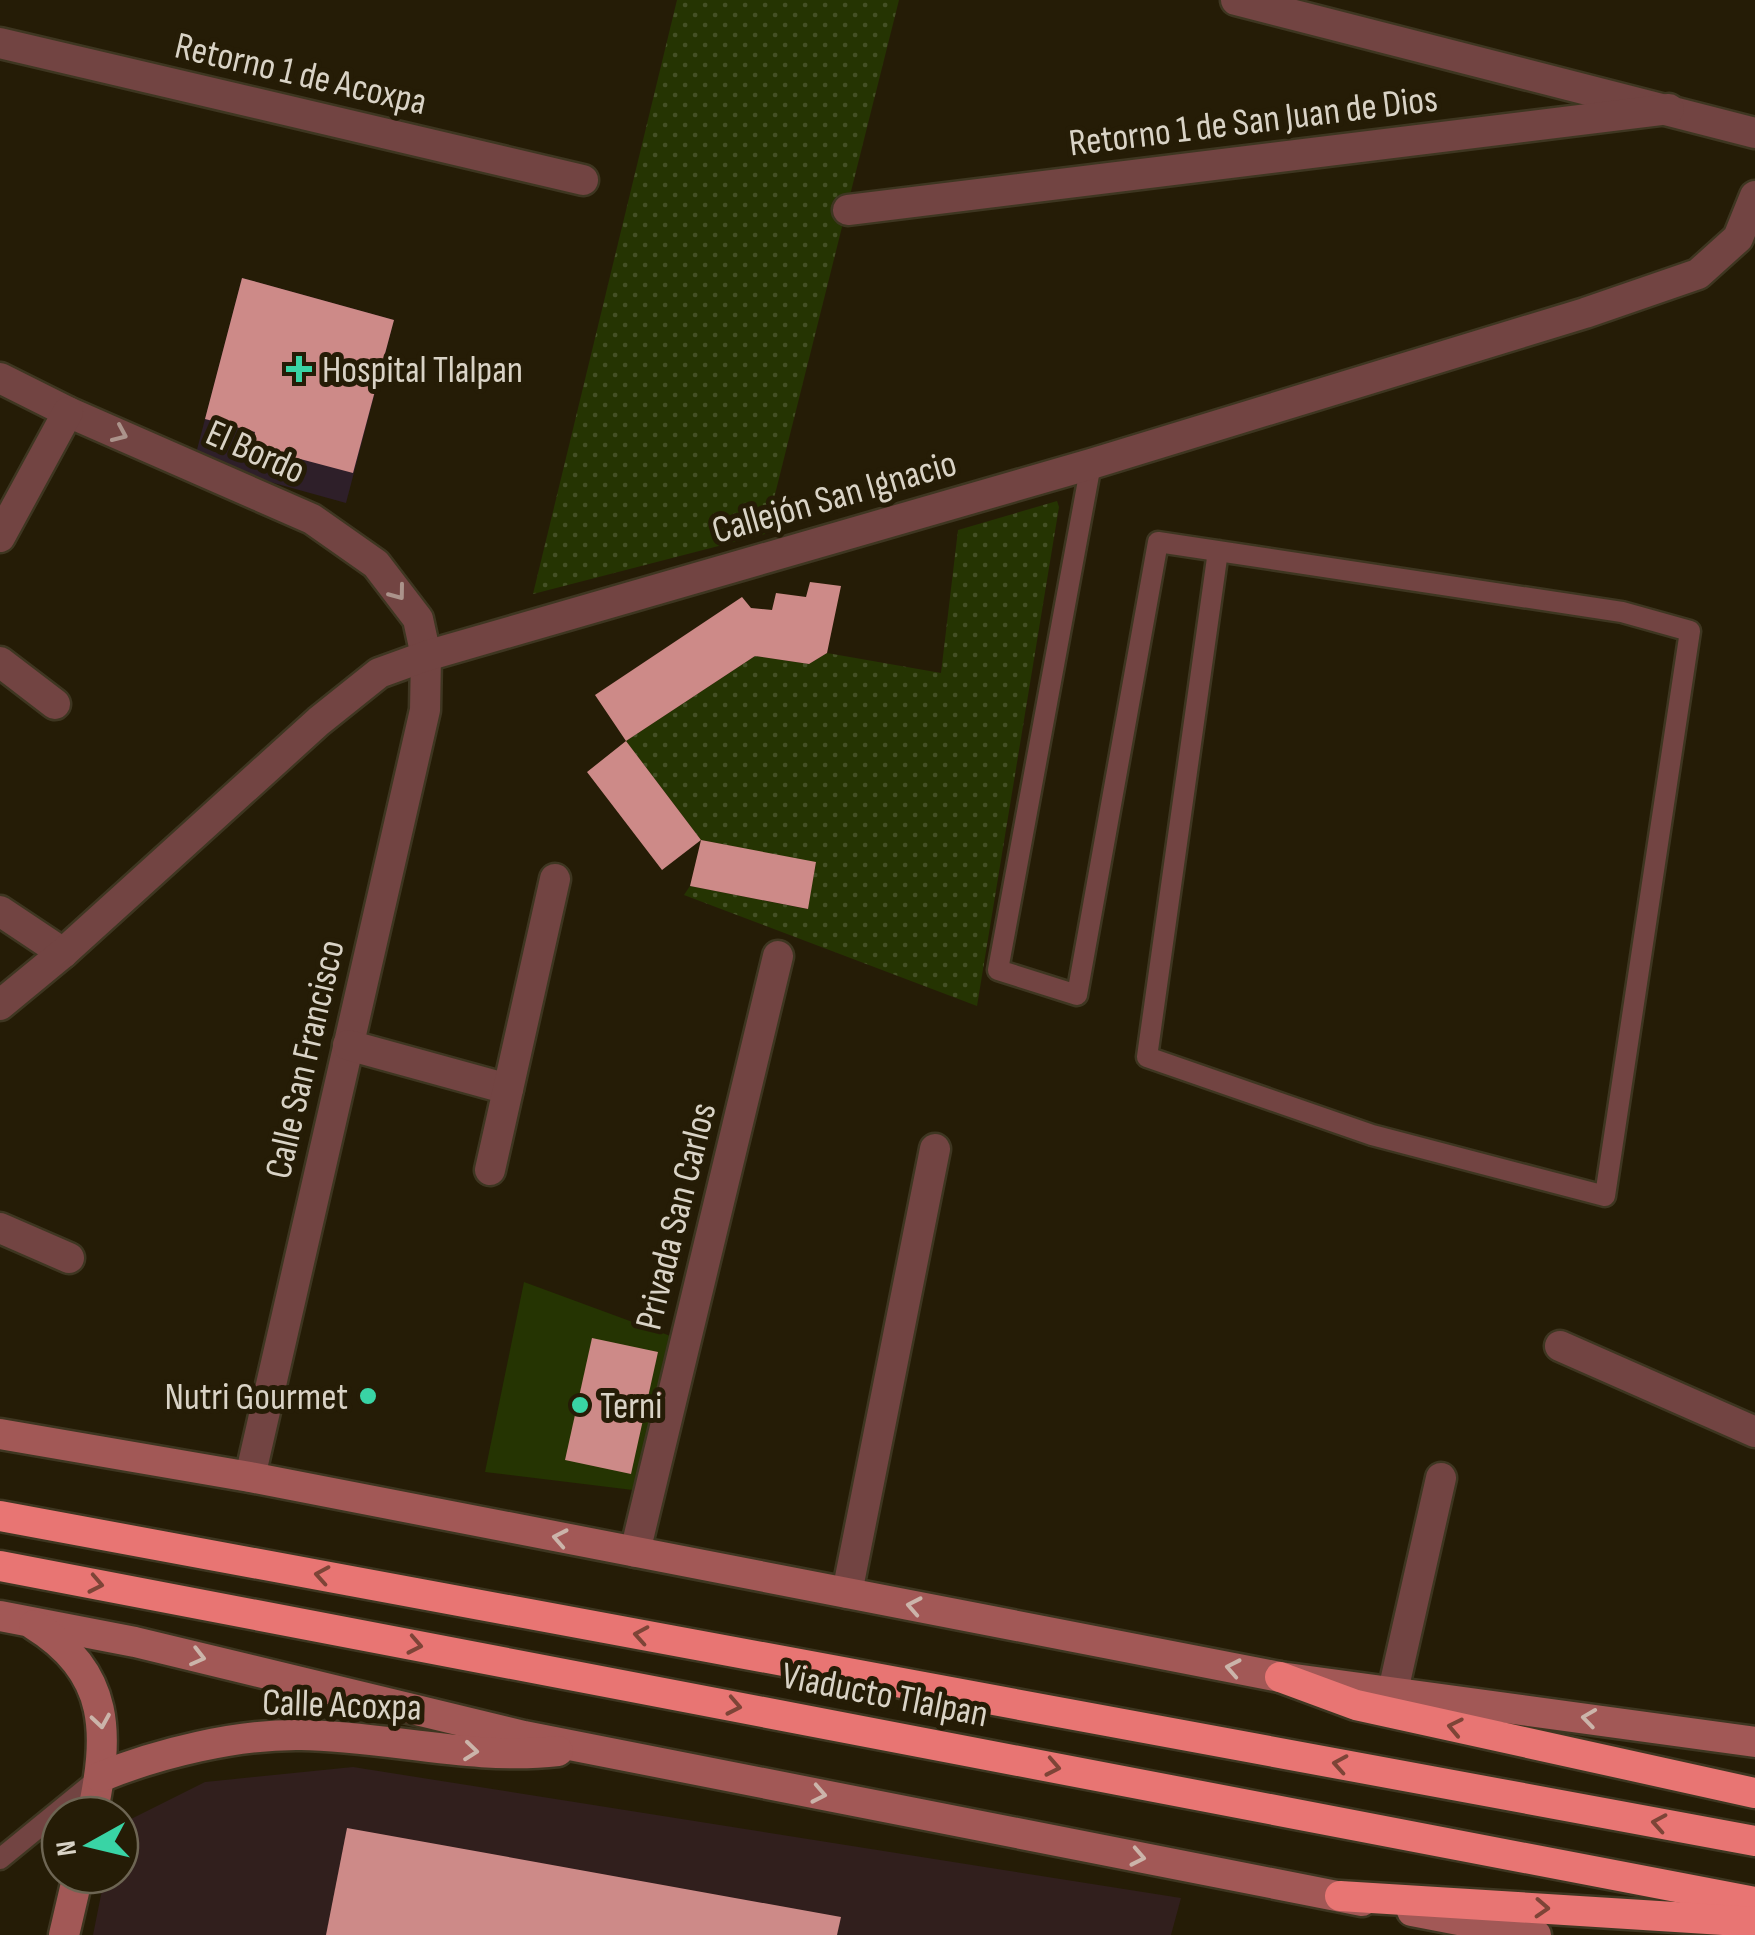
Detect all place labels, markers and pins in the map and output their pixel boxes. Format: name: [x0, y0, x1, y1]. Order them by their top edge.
place label: Hospital Tlalpan: [322, 348, 523, 393]
marker: Hospital Tlalpan: [286, 356, 312, 382]
place label: Nutri Gourmet: [164, 1375, 348, 1420]
place label: Terni: [600, 1384, 662, 1429]
marker: Nutri Gourmet: [357, 1385, 379, 1407]
marker: Terni: [569, 1394, 591, 1416]

